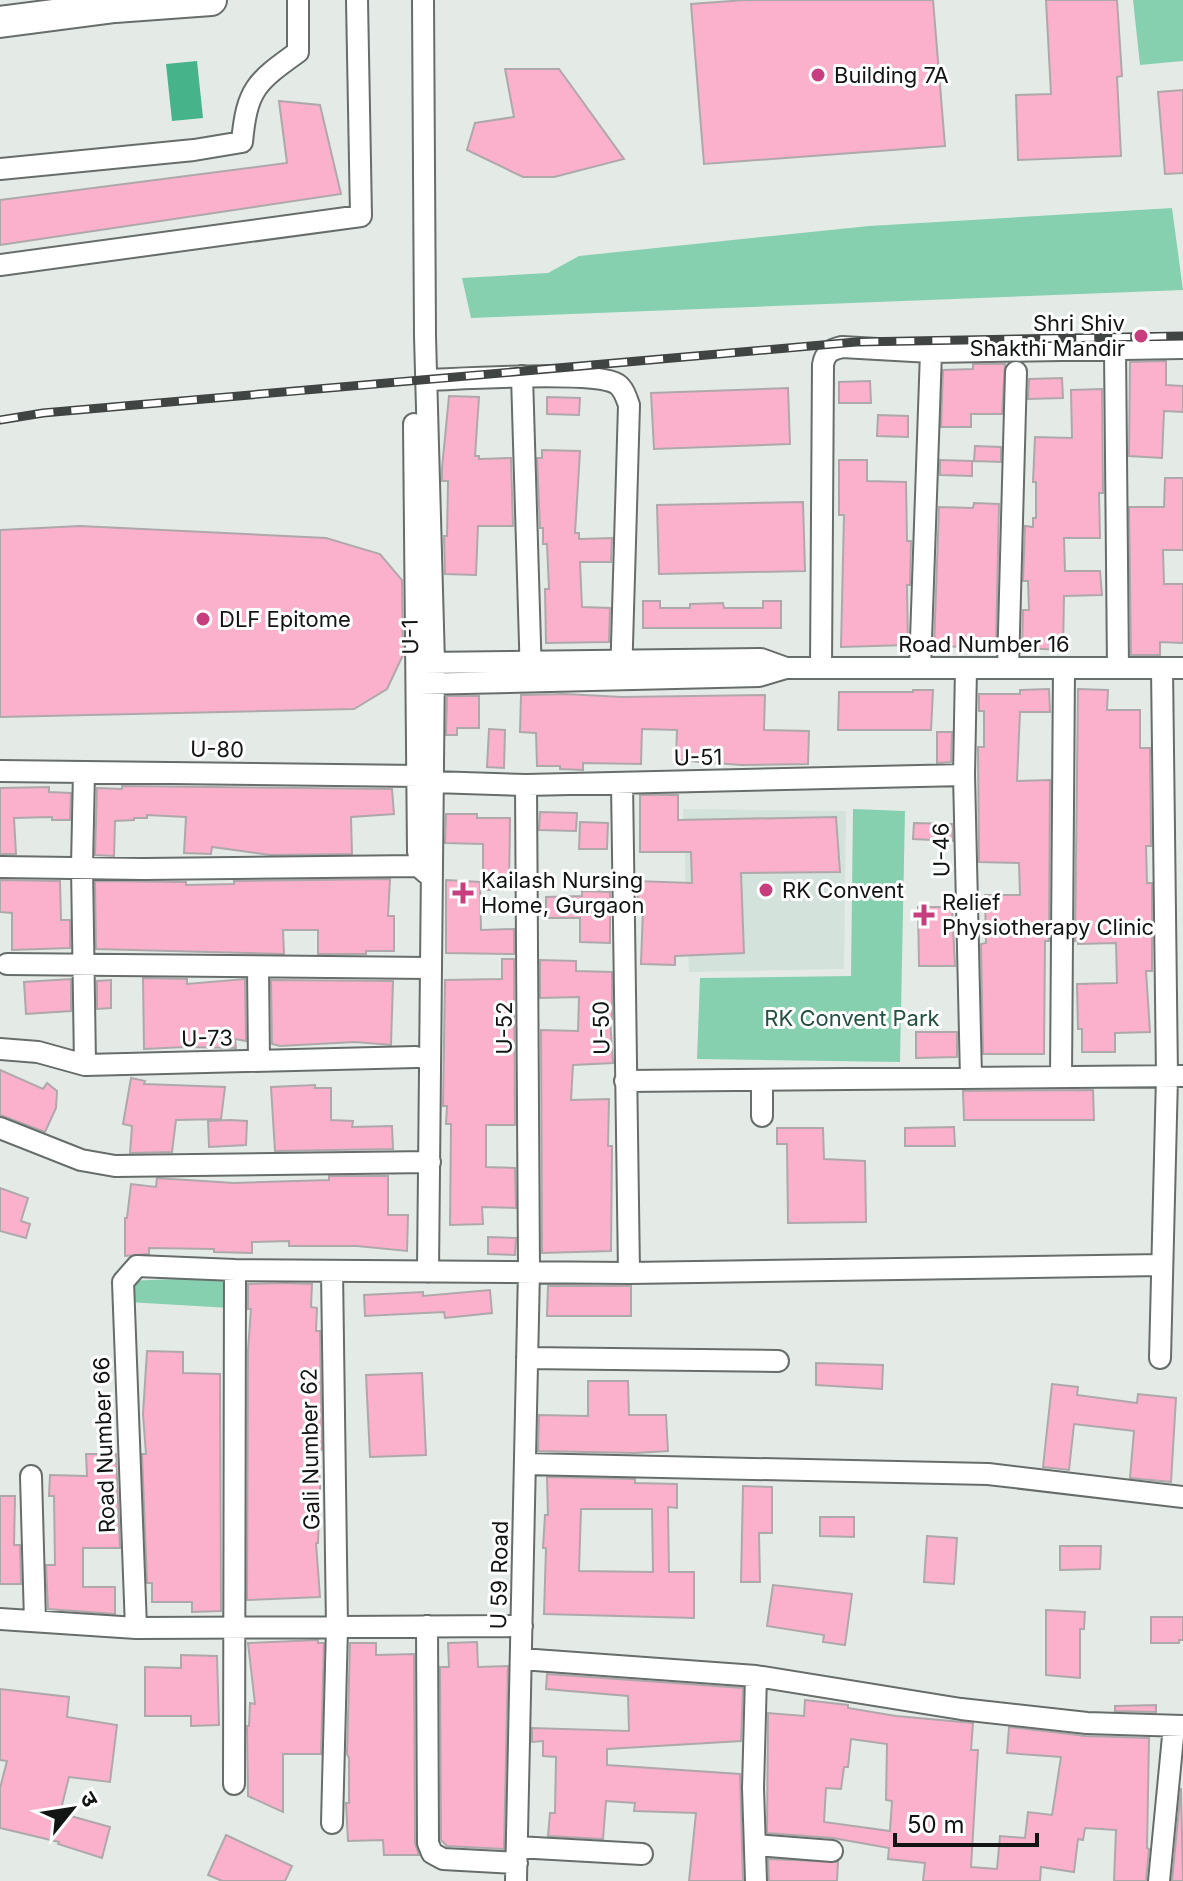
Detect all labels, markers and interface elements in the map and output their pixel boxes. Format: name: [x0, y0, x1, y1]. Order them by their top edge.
place label: Building 7A: [834, 62, 949, 88]
marker: Building 7A: [809, 66, 827, 84]
place label: Shri Shiv Shakthi Mandir: [969, 310, 1125, 361]
marker: Shri Shiv Shakthi Mandir: [1132, 327, 1150, 345]
place label: DLF Epitome: [219, 606, 351, 632]
marker: DLF Epitome: [194, 610, 212, 628]
street label: U-1: [397, 619, 423, 655]
street label: Road Number 16: [898, 631, 1070, 657]
street label: U-80: [190, 736, 244, 762]
street label: U-51: [673, 744, 723, 770]
street label: U-46: [928, 823, 954, 877]
place label: Kailash Nursing Home, Gurgaon: [481, 867, 645, 918]
place label: RK Convent: [782, 877, 904, 903]
marker: RK Convent: [757, 881, 775, 899]
marker: Kailash Nursing Home, Gurgaon: [452, 882, 474, 904]
place label: Relief Physiotherapy Clinic: [942, 889, 1154, 940]
marker: Relief Physiotherapy Clinic: [913, 904, 935, 926]
street label: U-52: [491, 1001, 517, 1055]
street label: U-50: [588, 1001, 614, 1055]
park label: RK Convent Park: [764, 1005, 940, 1031]
street label: U-73: [181, 1025, 233, 1051]
street label: Road Number 66: [88, 1357, 120, 1533]
street label: Gali Number 62: [296, 1368, 324, 1530]
street label: U 59 Road: [485, 1520, 513, 1630]
north arrow: [32, 1769, 112, 1849]
text: उ: [75, 1787, 104, 1812]
scale bar: [895, 1797, 1037, 1847]
text: 50 m: [907, 1810, 965, 1839]

